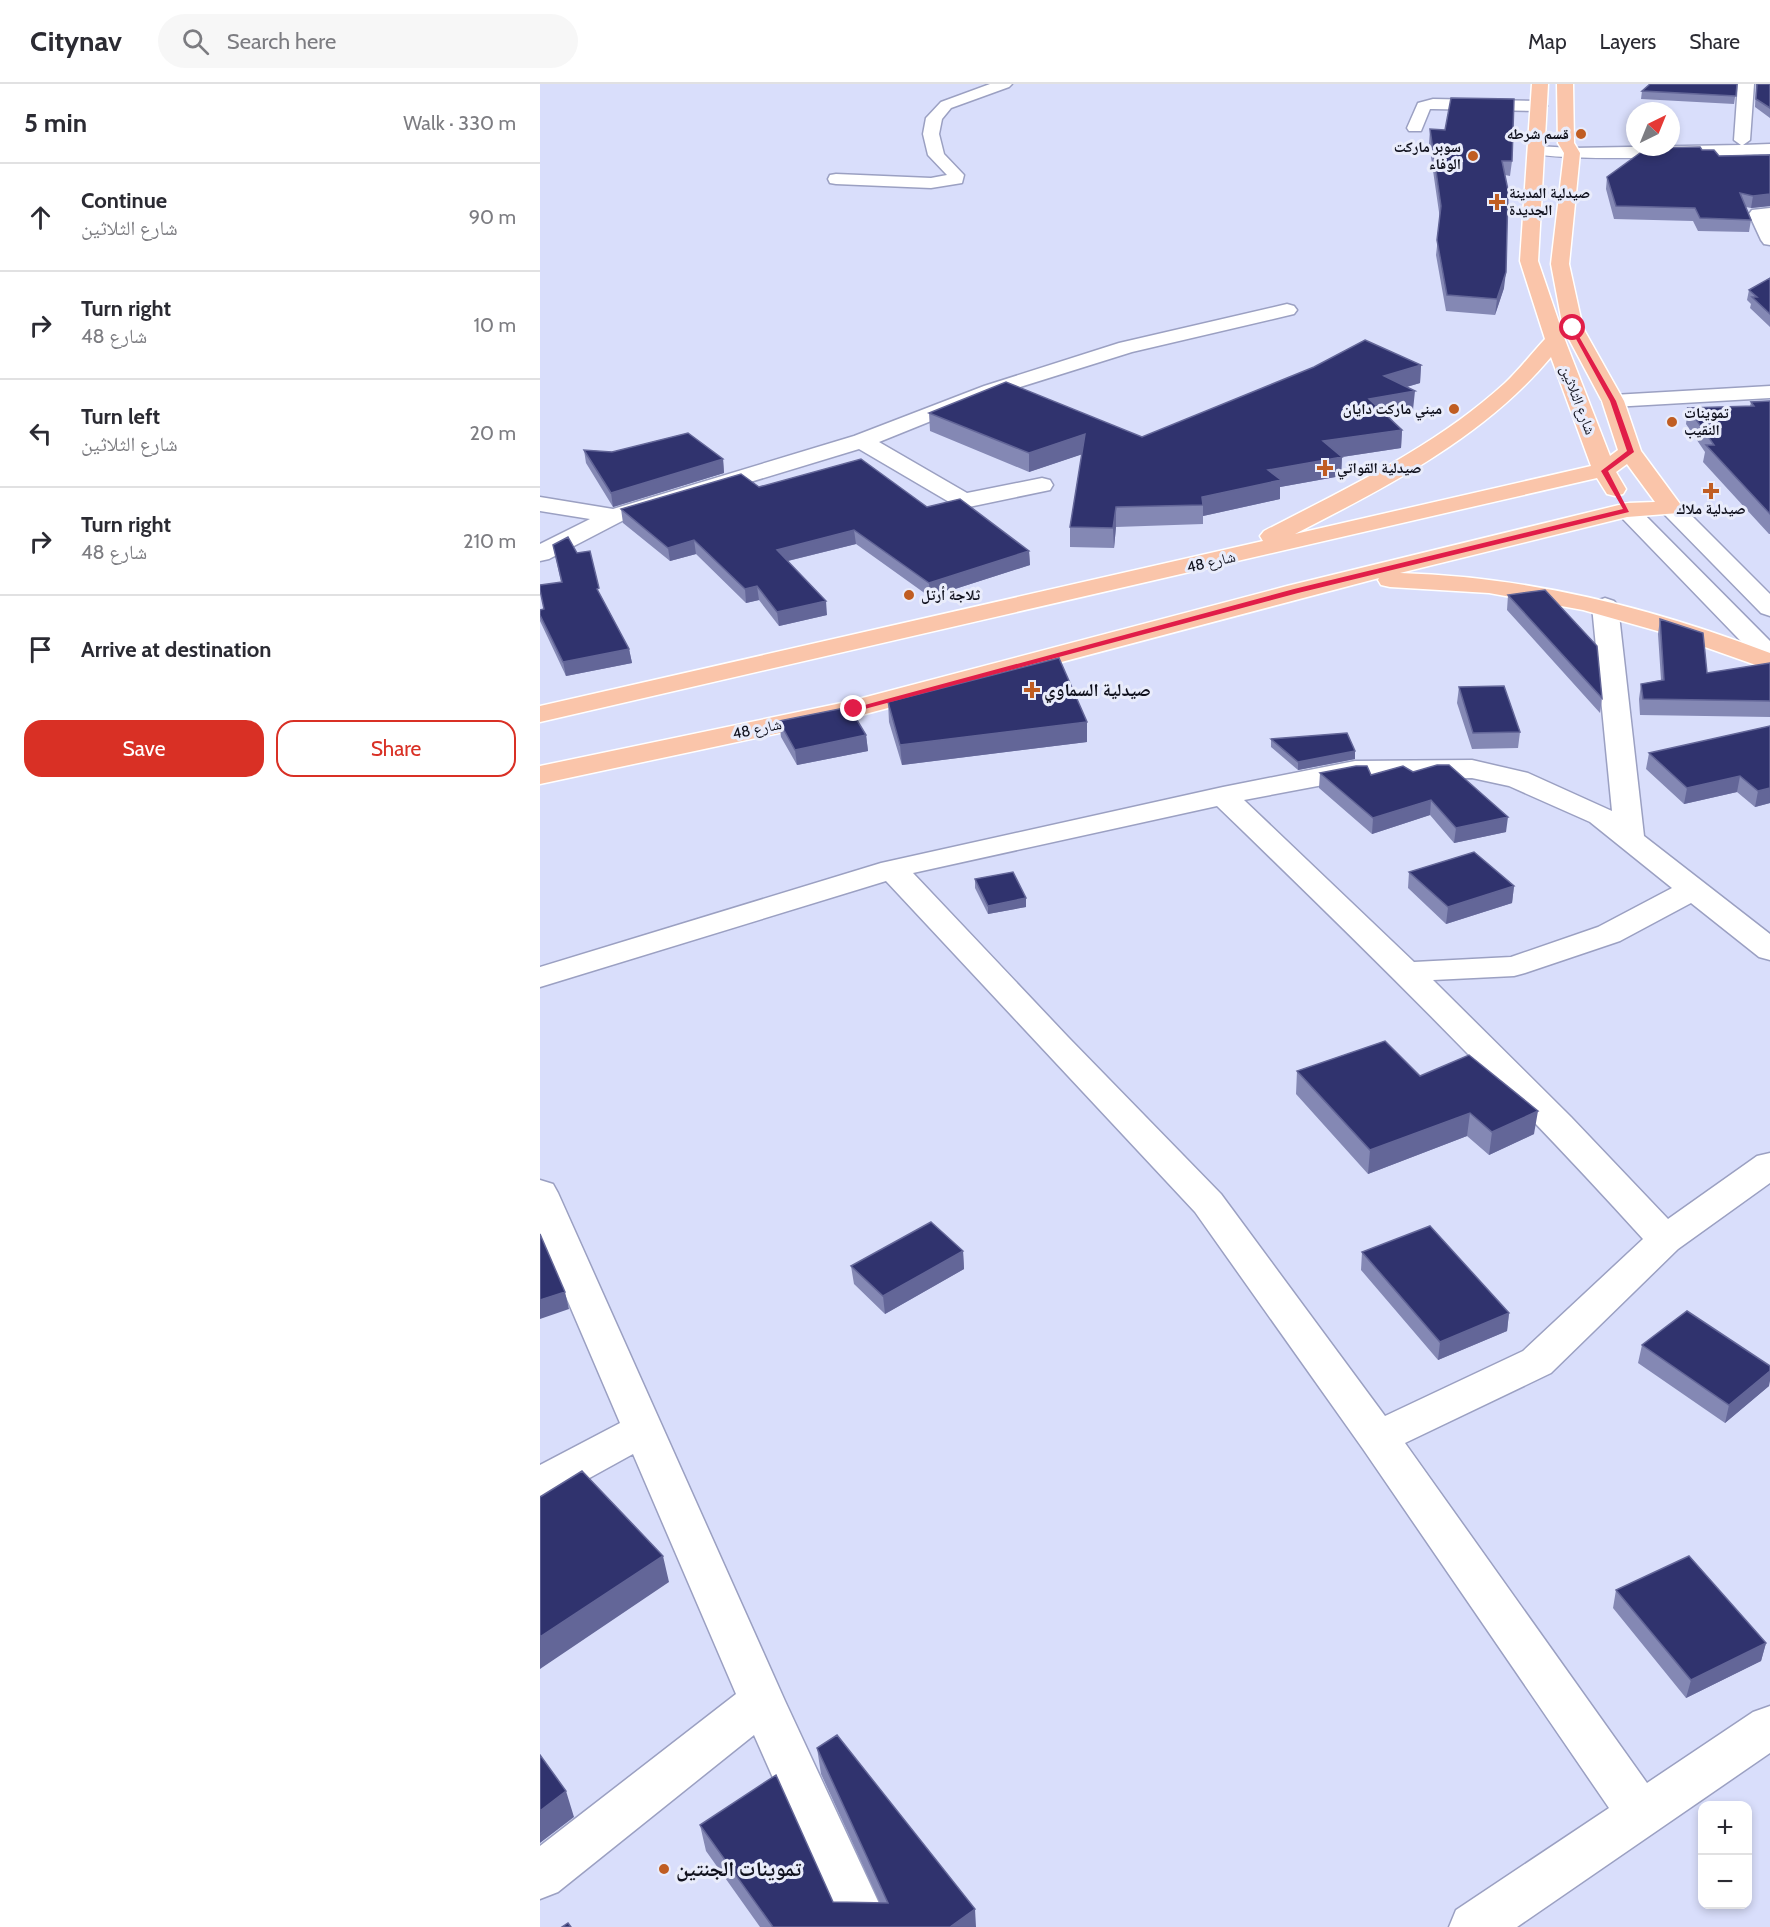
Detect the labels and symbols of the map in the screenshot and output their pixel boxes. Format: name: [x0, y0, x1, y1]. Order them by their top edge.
north arrow: [1626, 102, 1680, 156]
place label: قسم شرطه: [1507, 125, 1569, 144]
marker: قسم شرطه: [1574, 127, 1588, 141]
place label: سوبر ماركت الوفاء: [1394, 138, 1461, 173]
marker: سوبر ماركت الوفاء: [1466, 149, 1480, 163]
place label: صيدلية المدينة الجديدة: [1509, 184, 1590, 219]
marker: صيدلية المدينة الجديدة: [1490, 195, 1504, 209]
route start: [1559, 314, 1585, 340]
street label: شارع الثلاثين: [1556, 363, 1599, 438]
place label: ميني ماركت دايان: [1343, 400, 1442, 421]
marker: ميني ماركت دايان: [1447, 402, 1461, 416]
place label: تموينات النقيب: [1684, 404, 1729, 439]
marker: تموينات النقيب: [1665, 415, 1679, 429]
place label: صيدلية القواتي: [1337, 459, 1421, 480]
marker: صيدلية القواتي: [1318, 461, 1332, 475]
marker: صيدلية ملاك: [1704, 484, 1718, 498]
place label: صيدلية ملاك: [1676, 500, 1746, 518]
street label: شارع 48: [1185, 548, 1238, 577]
place label: ثلاجة أرتل: [921, 586, 981, 604]
marker: ثلاجة أرتل: [902, 588, 916, 602]
place label: صيدلية السماوي: [1044, 679, 1151, 704]
marker: صيدلية السماوي: [1025, 683, 1039, 697]
route end: [840, 695, 866, 721]
street label: شارع 48: [731, 715, 783, 744]
place label: تموينات الجنتين: [676, 1856, 802, 1882]
marker: تموينات الجنتين: [657, 1862, 671, 1876]

